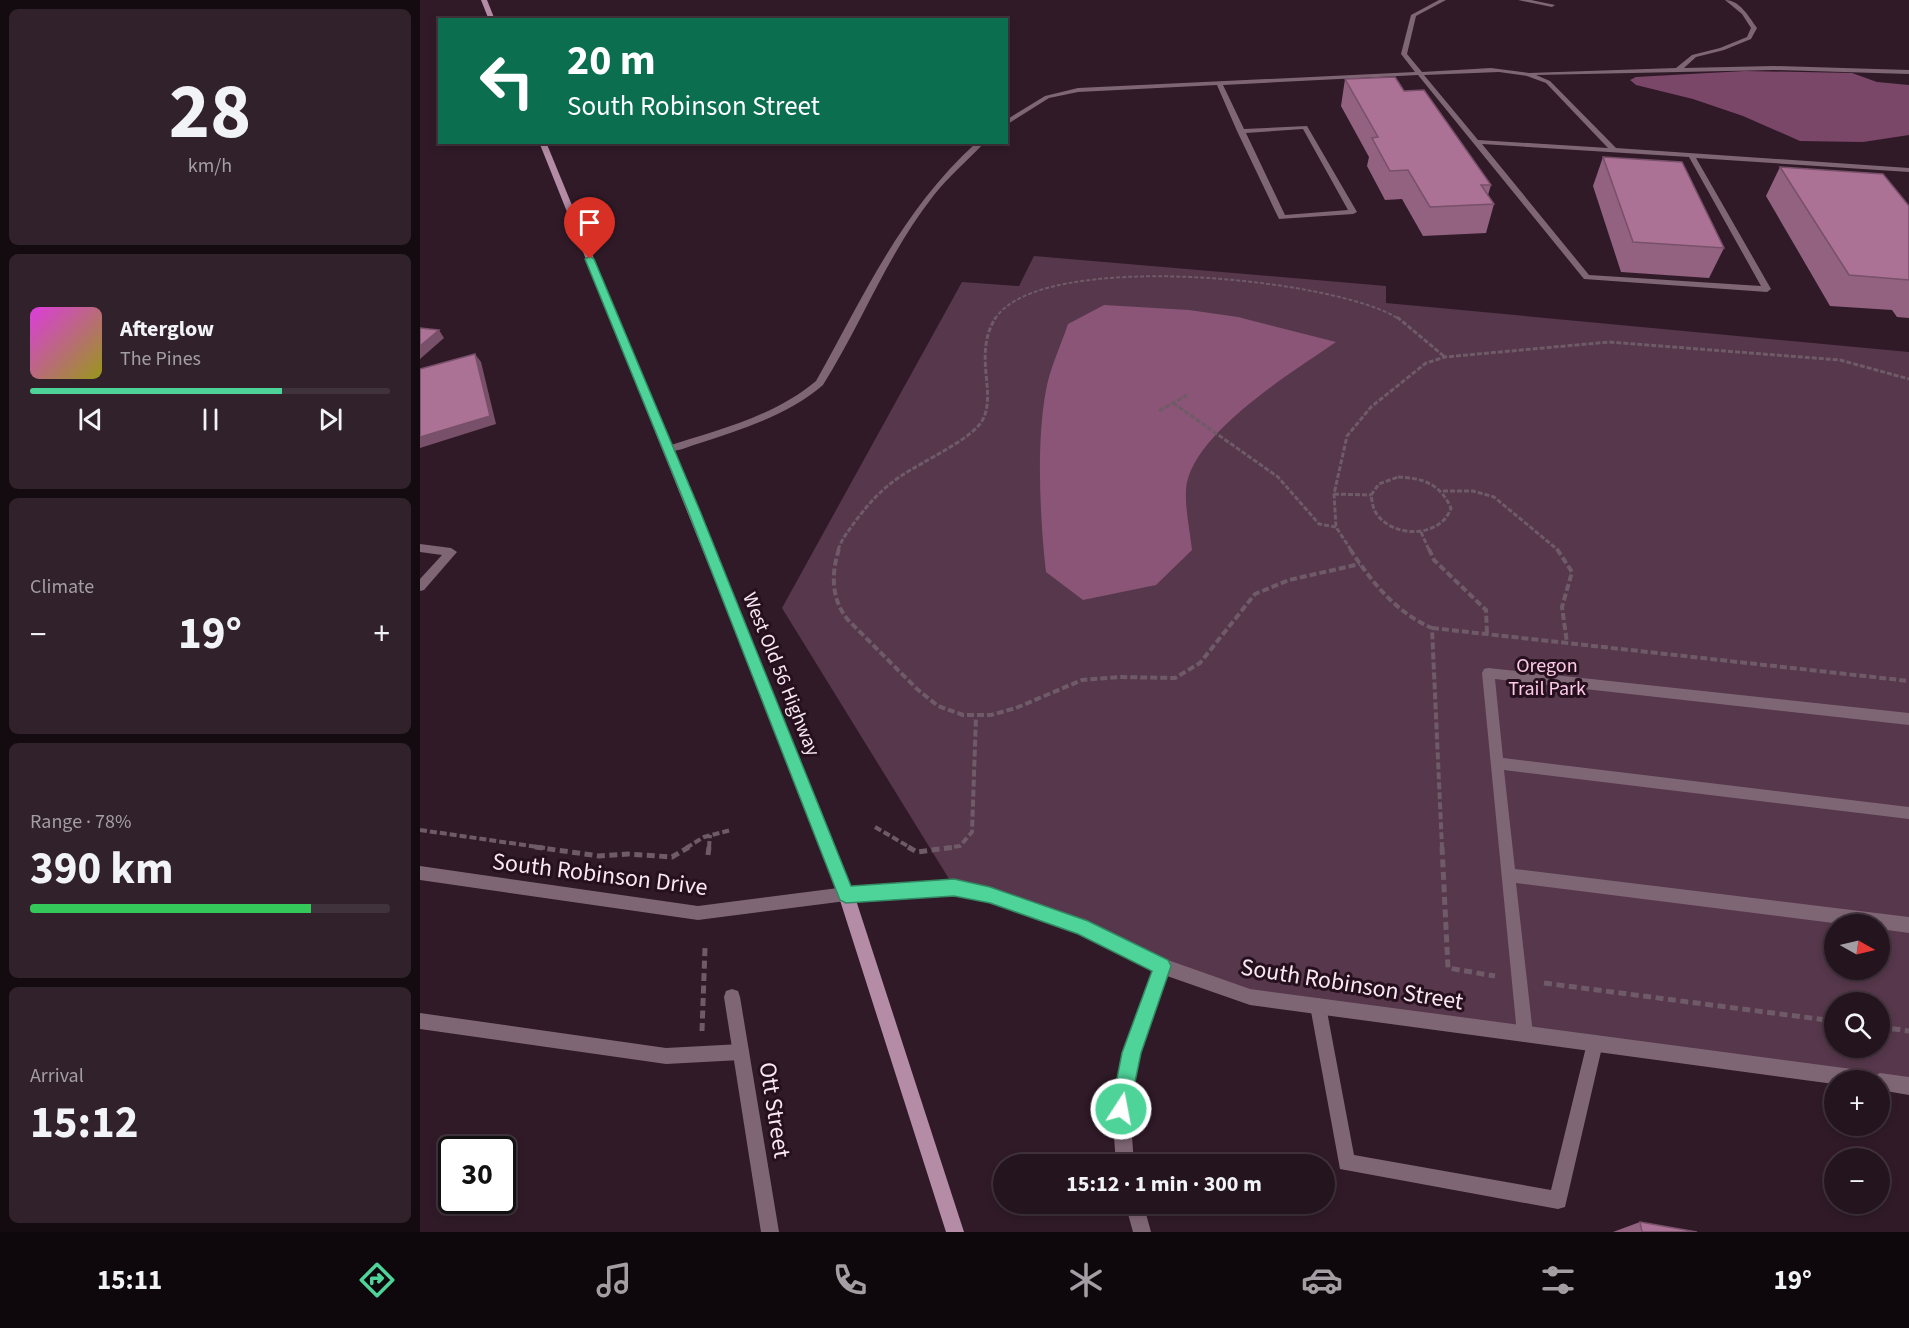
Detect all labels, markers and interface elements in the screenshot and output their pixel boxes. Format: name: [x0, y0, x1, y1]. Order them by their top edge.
text: 20 m: [567, 31, 656, 91]
icon: left: [468, 42, 546, 120]
text: 28: [169, 57, 251, 168]
text: South Robinson Street: [567, 87, 820, 126]
text: km/h: [188, 152, 232, 180]
pin: [564, 197, 615, 259]
icon: arrive: [573, 206, 606, 239]
text: Afterglow: [120, 313, 214, 345]
text: The Pines: [120, 345, 201, 373]
icon: previous: [74, 403, 107, 436]
icon: pause: [194, 403, 227, 436]
icon: next: [314, 403, 347, 436]
text: Climate: [30, 573, 94, 601]
street label: West Old 56 Highway: [735, 588, 827, 761]
text: 19°: [178, 602, 242, 666]
text: −: [30, 611, 46, 658]
text: +: [374, 611, 390, 658]
park label: Oregon Trail Park: [1508, 652, 1586, 703]
text: Range · 78%: [30, 808, 131, 836]
text: 390 km: [30, 837, 174, 901]
street label: South Robinson Drive: [490, 844, 710, 905]
north arrow: [1824, 914, 1890, 980]
map controls: [1824, 914, 1890, 1214]
street label: South Robinson Street: [1238, 950, 1466, 1019]
button: search: [1824, 992, 1890, 1058]
street label: Ott Street: [750, 1060, 799, 1161]
text: Arrival: [30, 1062, 84, 1090]
button: +: [1824, 1070, 1890, 1136]
position arrow: [1089, 1077, 1153, 1141]
text: 15:12: [30, 1091, 139, 1155]
speed limit sign: 30: [438, 1136, 516, 1214]
button: −: [1824, 1148, 1890, 1214]
text: 15:12 · 1 min · 300 m: [1066, 1168, 1262, 1200]
icon: directions: [356, 1259, 398, 1301]
icon: music: [593, 1259, 635, 1301]
icon: phone: [829, 1259, 871, 1301]
icon: climate: [1065, 1259, 1107, 1301]
icon: car: [1301, 1259, 1343, 1301]
icon: filters: [1537, 1259, 1579, 1301]
text: 15:11: [97, 1261, 162, 1300]
text: 19°: [1774, 1261, 1812, 1300]

